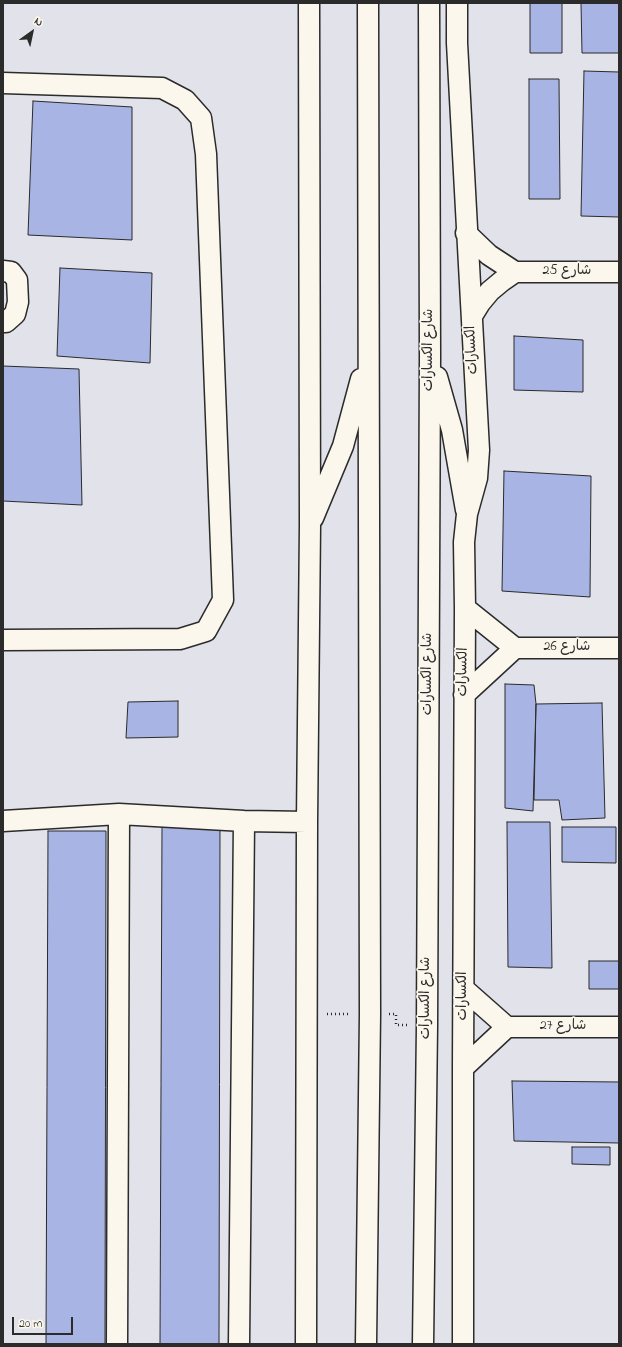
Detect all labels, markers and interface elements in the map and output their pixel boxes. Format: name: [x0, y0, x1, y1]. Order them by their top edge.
north arrow: [12, 12, 52, 52]
text: N: [31, 13, 46, 31]
street label: شارع 25: [543, 264, 591, 280]
street label: شارع الكسارات: [422, 309, 438, 391]
street label: الكسارات: [463, 325, 483, 375]
street label: شارع الكسارات: [421, 633, 437, 715]
street label: شارع 26: [544, 640, 590, 656]
street label: الكسارات: [455, 647, 473, 697]
street label: شارع الكسارات: [419, 957, 435, 1039]
street label: الكسارات: [456, 972, 472, 1020]
street label: شارع 27: [540, 1019, 586, 1035]
scale bar: [14, 1309, 75, 1335]
text: 20 m: [19, 1315, 42, 1333]

